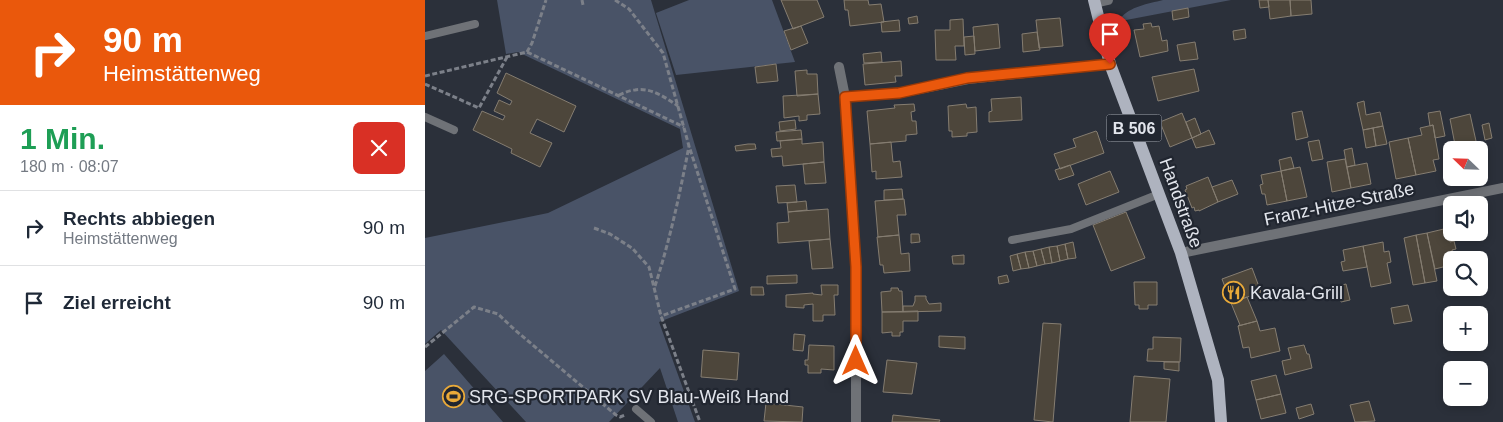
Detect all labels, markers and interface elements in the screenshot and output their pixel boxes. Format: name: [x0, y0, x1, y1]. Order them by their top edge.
pin: [1089, 13, 1131, 64]
icon: right: [20, 20, 85, 85]
text: 90 m: [103, 20, 183, 59]
icon: arrive: [1096, 20, 1124, 48]
text: Heimstättenweg: [103, 61, 261, 86]
road number: B 506: [1107, 115, 1161, 142]
text: 1 Min.: [20, 122, 105, 155]
button: close: [353, 122, 405, 174]
north arrow: [1443, 141, 1487, 186]
map controls: [1443, 141, 1488, 406]
street label: Handstraße: [1156, 155, 1206, 251]
text: 180 m · 08:07: [20, 158, 119, 175]
street label: Franz-Hitze-Straße: [1262, 178, 1416, 230]
button: sound: [1443, 196, 1488, 241]
text: Rechts abbiegen: [63, 208, 215, 229]
icon: right: [20, 214, 48, 242]
text: 90 m: [363, 217, 405, 238]
text: Heimstättenweg: [63, 230, 178, 247]
button: search: [1443, 251, 1488, 296]
restaurant icon: Kavala-Grill: [1222, 281, 1246, 305]
place label: Kavala-Grill: [1250, 283, 1343, 303]
icon: arrive: [20, 289, 48, 317]
text: Ziel erreicht: [63, 292, 171, 313]
text: 90 m: [363, 292, 405, 313]
button: +: [1443, 306, 1488, 351]
position arrow: [829, 334, 881, 386]
button: −: [1443, 361, 1488, 406]
sports icon: SRG-SPORTPARK SV Blau-Weiß Hand: [441, 385, 465, 409]
place label: SRG-SPORTPARK SV Blau-Weiß Hand: [469, 387, 789, 407]

